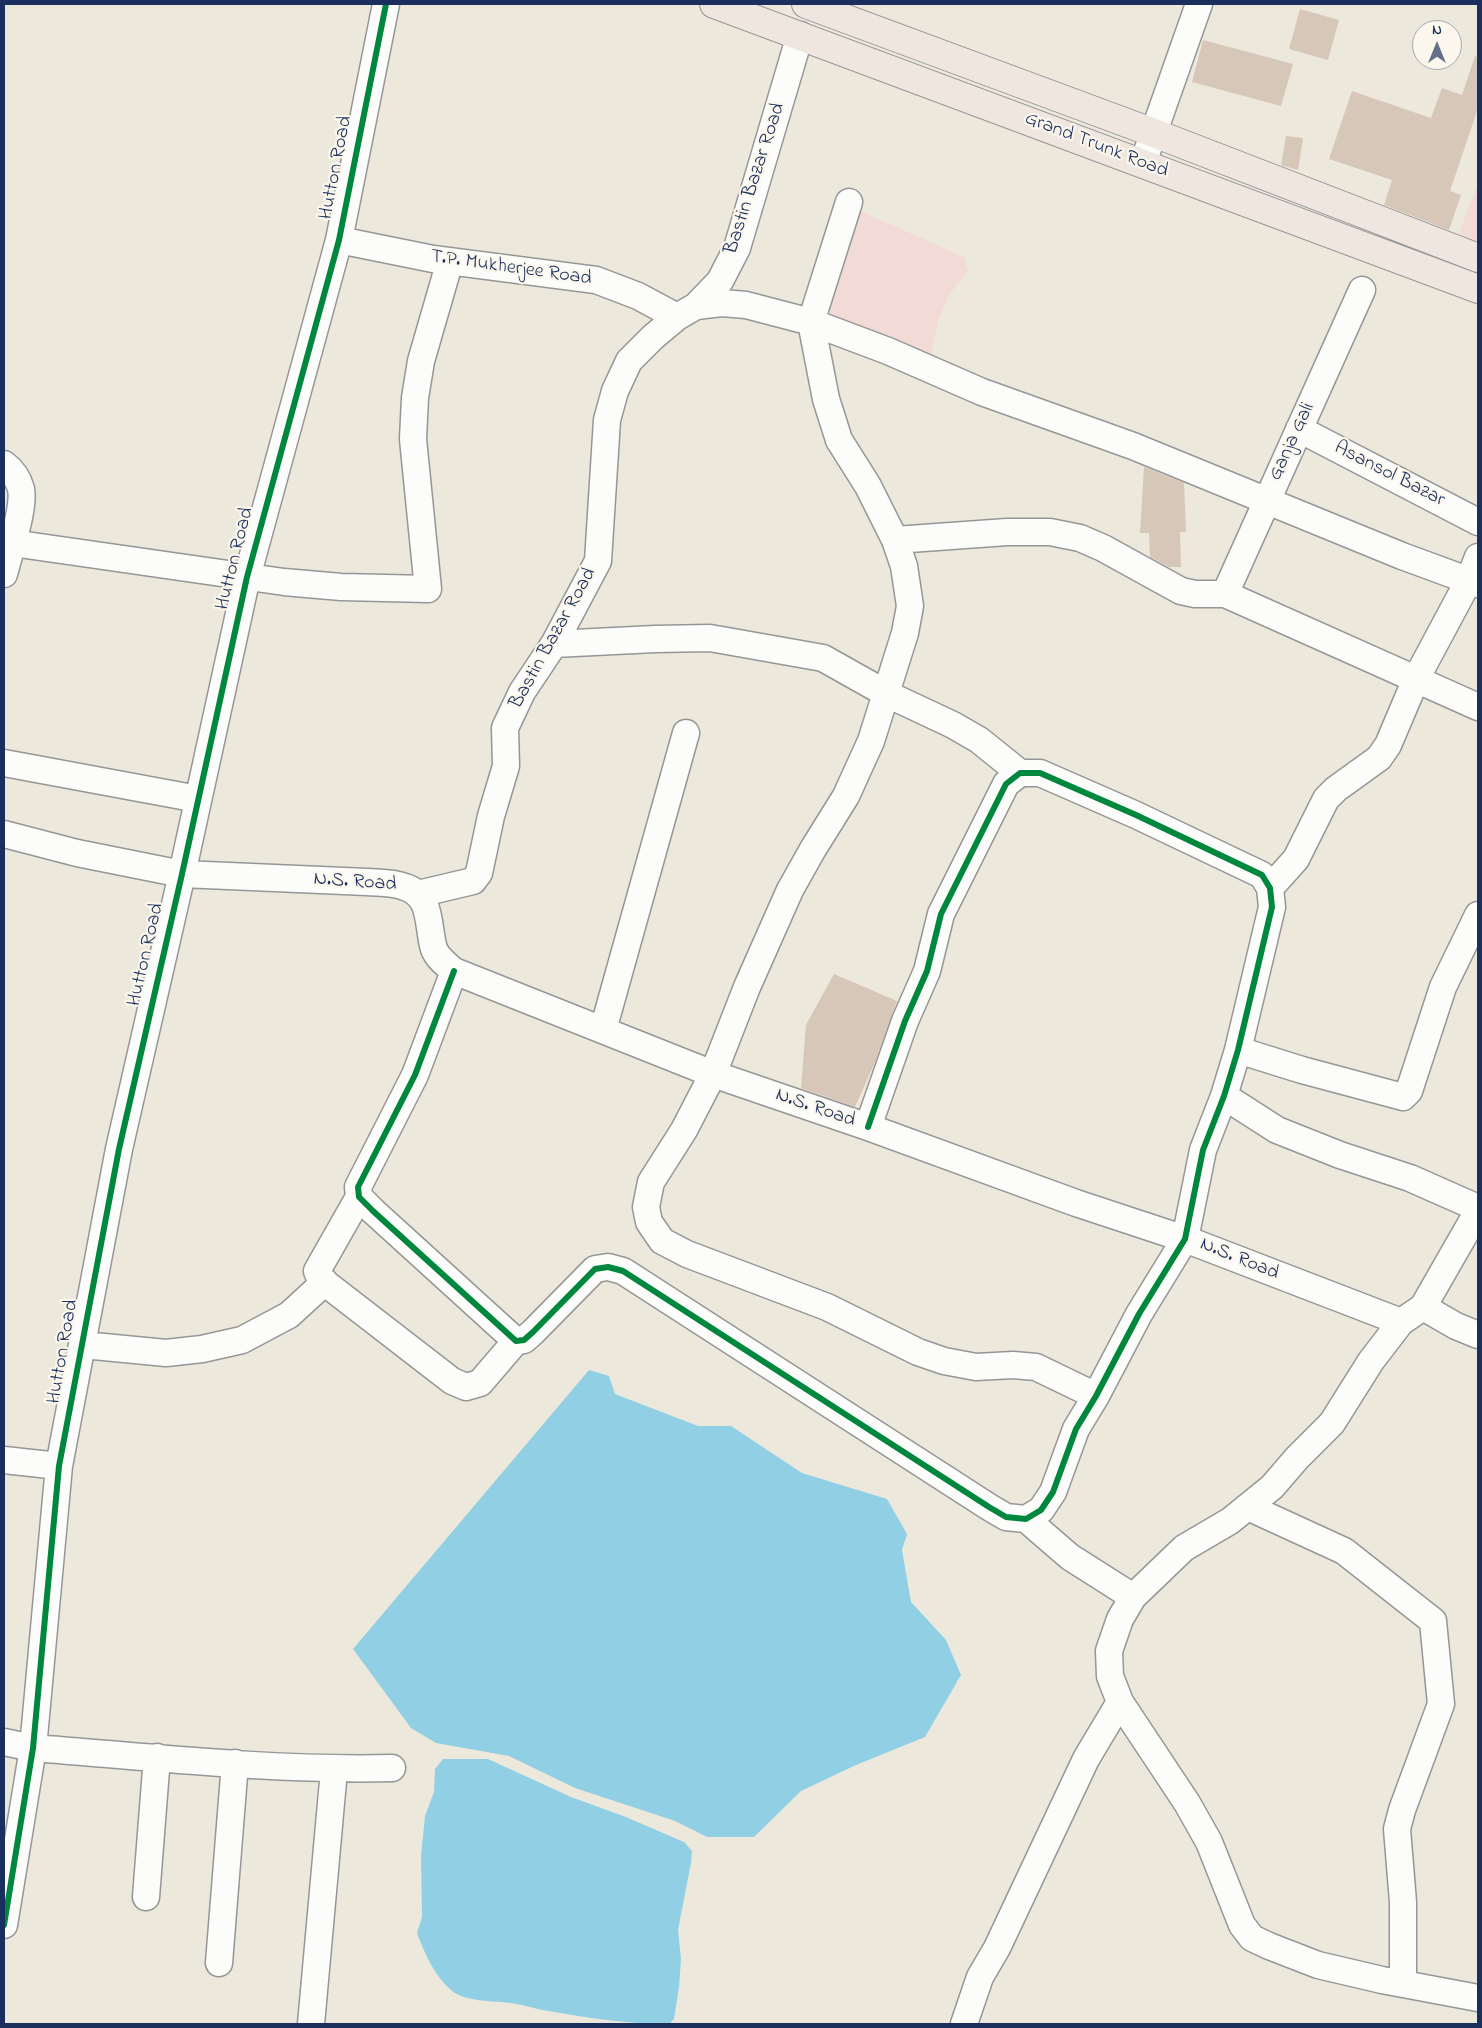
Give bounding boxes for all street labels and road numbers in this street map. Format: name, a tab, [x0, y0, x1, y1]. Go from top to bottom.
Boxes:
street label: Bastin Bazar Road	[720, 100, 792, 258]
street label: Grand Trunk Road	[1021, 108, 1171, 184]
street label: Hutton Road	[315, 114, 359, 222]
street label: T.P. Mukherjee Road	[429, 246, 593, 292]
street label: Ganja Gali	[1265, 399, 1321, 485]
street label: Asansol Bazar	[1330, 437, 1448, 513]
street label: Hutton Road	[212, 505, 260, 613]
street label: Bastin Bazar Road	[505, 564, 603, 714]
street label: N.S. Road	[313, 868, 397, 898]
street label: Hutton Road	[123, 901, 171, 1009]
street label: N.S. Road	[772, 1084, 858, 1134]
street label: N.S. Road	[1196, 1233, 1282, 1287]
street label: Hutton Road	[43, 1298, 85, 1406]

